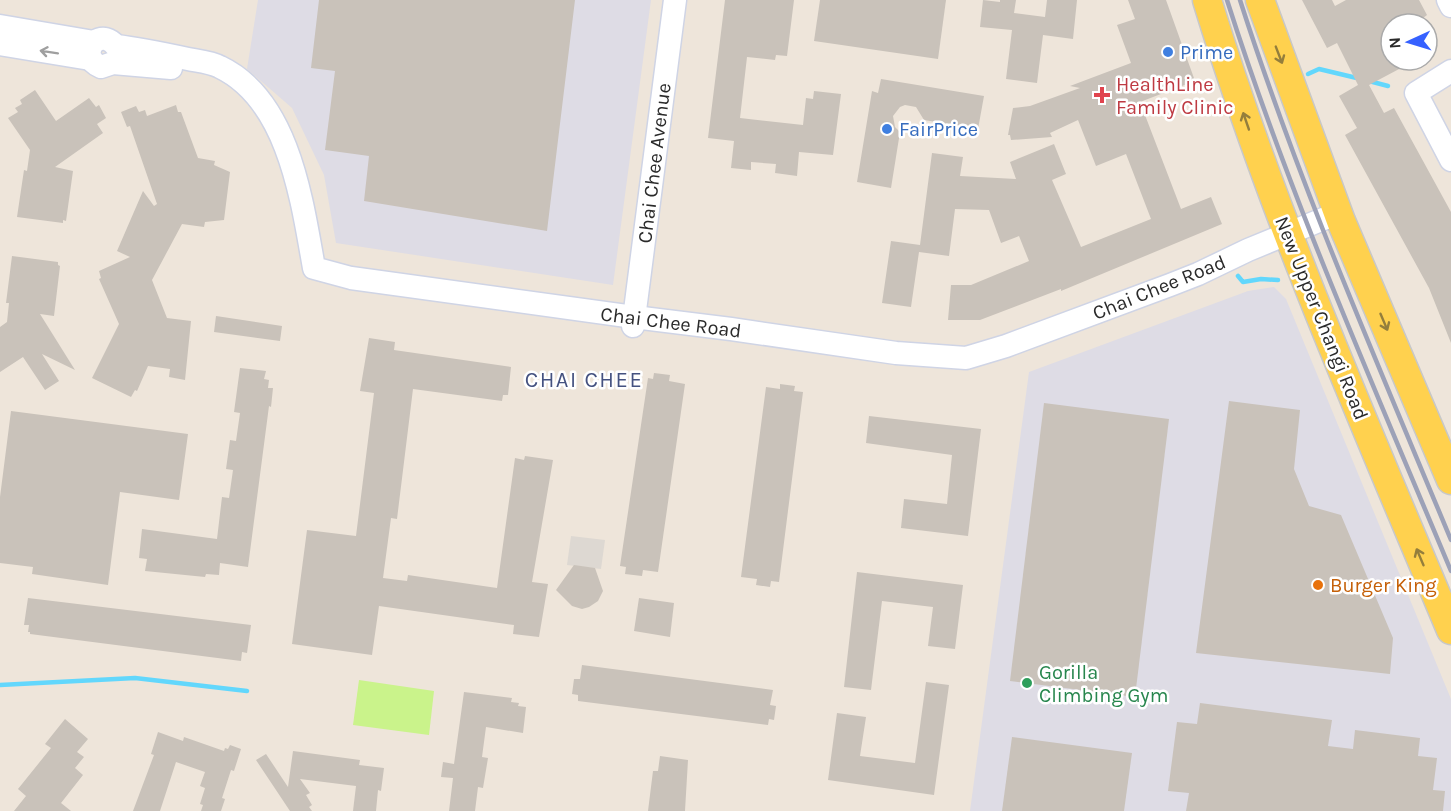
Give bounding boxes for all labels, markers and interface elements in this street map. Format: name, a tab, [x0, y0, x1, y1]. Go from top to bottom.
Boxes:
north arrow	[1379, 12, 1439, 72]
text: N	[1385, 37, 1404, 49]
place label: Prime	[1180, 41, 1233, 64]
marker: Prime	[1161, 45, 1175, 59]
one-way arrow	[1274, 45, 1285, 64]
one-way arrow	[40, 46, 60, 57]
place label: HealthLine Family Clinic	[1116, 73, 1234, 119]
street label: Chai Chee Avenue	[633, 82, 676, 245]
marker: HealthLine Family Clinic	[1093, 86, 1111, 104]
one-way arrow	[1240, 112, 1251, 131]
place label: FairPrice	[899, 118, 978, 141]
marker: FairPrice	[880, 122, 894, 136]
street label: New Upper Changi Road	[1270, 213, 1373, 423]
street label: Chai Chee Road	[1089, 250, 1229, 325]
street label: Chai Chee Road	[599, 302, 743, 343]
one-way arrow	[1379, 312, 1390, 330]
district label: CHAI CHEE	[525, 367, 643, 393]
one-way arrow	[1414, 548, 1425, 566]
place label: Burger King	[1330, 574, 1436, 597]
marker: Burger King	[1311, 578, 1325, 592]
place label: Gorilla Climbing Gym	[1039, 661, 1168, 707]
marker: Gorilla Climbing Gym	[1020, 676, 1034, 690]

